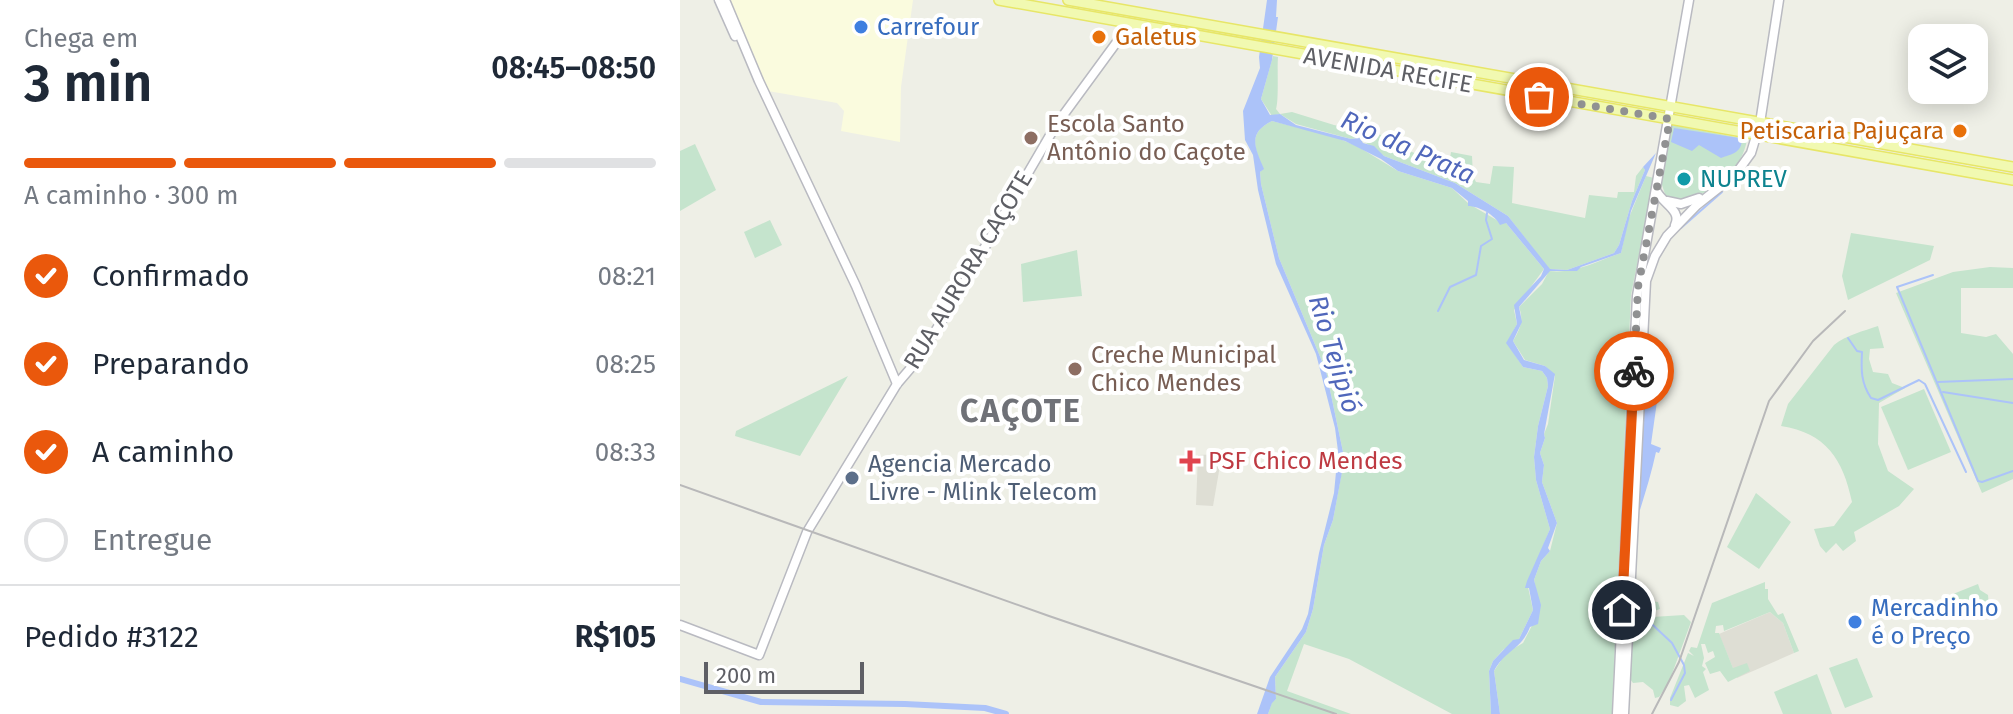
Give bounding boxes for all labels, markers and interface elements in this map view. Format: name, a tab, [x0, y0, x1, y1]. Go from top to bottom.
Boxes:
place label: Carrefour	[877, 13, 980, 41]
marker: Carrefour	[852, 18, 870, 36]
text: Chega em	[24, 23, 138, 54]
place label: Galetus	[1115, 23, 1197, 51]
map controls	[1908, 24, 1988, 104]
button: layers	[1908, 24, 1988, 104]
marker: Galetus	[1090, 28, 1108, 46]
street label: AVENIDA RECIFE	[1302, 41, 1474, 99]
text: 08:45–08:50	[491, 50, 656, 86]
text: 3 min	[24, 52, 152, 115]
pin	[1505, 63, 1573, 131]
icon: bag	[1517, 75, 1561, 119]
water label: Rio da Prata	[1336, 104, 1480, 191]
place label: Escola Santo Antônio do Caçote	[1047, 110, 1246, 166]
place label: Petiscaria Pajuçara	[1739, 117, 1944, 145]
marker: Petiscaria Pajuçara	[1951, 122, 1969, 140]
marker: Escola Santo Antônio do Caçote	[1022, 129, 1040, 147]
place label: NUPREV	[1700, 165, 1788, 193]
street label: RUA AURORA CAÇOTE	[898, 166, 1038, 374]
marker: NUPREV	[1675, 170, 1693, 188]
text: A caminho · 300 m	[24, 180, 239, 211]
icon: check	[24, 254, 68, 298]
text: Confirmado	[92, 258, 250, 294]
text: 08:21	[597, 261, 656, 292]
water label: Rio Tejipió	[1302, 291, 1367, 417]
courier	[1594, 331, 1674, 411]
place label: Creche Municipal Chico Mendes	[1091, 341, 1276, 397]
icon: check	[24, 342, 68, 386]
text: Preparando	[92, 346, 250, 382]
text: 08:25	[595, 349, 656, 380]
icon: bike	[1612, 349, 1656, 393]
marker: Creche Municipal Chico Mendes	[1066, 360, 1084, 378]
district label: CAÇOTE	[960, 392, 1082, 431]
icon: check	[24, 430, 68, 474]
text: A caminho	[92, 434, 234, 470]
text: 08:33	[595, 437, 656, 468]
place label: PSF Chico Mendes	[1208, 447, 1403, 475]
place label: Agencia Mercado Livre - Mlink Telecom	[868, 450, 1097, 506]
marker: PSF Chico Mendes	[1179, 450, 1201, 472]
marker: Agencia Mercado Livre - Mlink Telecom	[843, 469, 861, 487]
text: Entregue	[92, 522, 212, 558]
pin	[1588, 576, 1656, 644]
icon: home	[1600, 588, 1644, 632]
place label: Mercadinho é o Preço	[1871, 594, 1999, 650]
marker: Mercadinho é o Preço	[1846, 613, 1864, 631]
text: Pedido #3122	[24, 619, 199, 655]
text: R$105	[575, 619, 656, 655]
scale bar	[704, 658, 864, 694]
text: 200 m	[716, 662, 776, 689]

